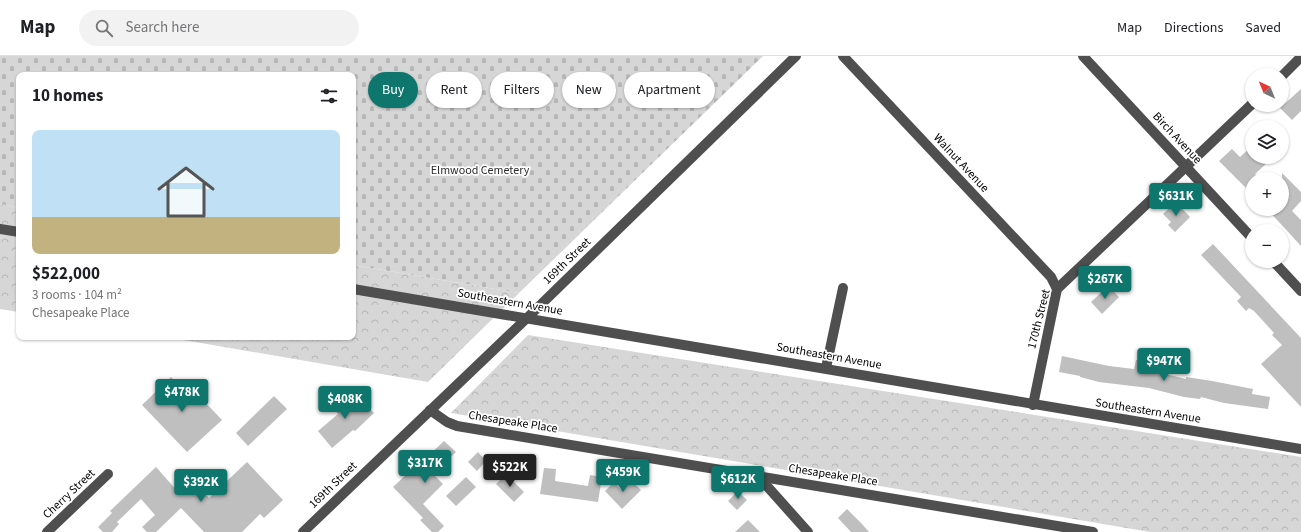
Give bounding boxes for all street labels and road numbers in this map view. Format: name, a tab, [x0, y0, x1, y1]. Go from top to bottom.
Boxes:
street label: Birch Avenue	[1148, 108, 1206, 168]
street label: Walnut Avenue	[929, 130, 993, 196]
street label: 169th Street	[539, 234, 595, 288]
street label: Southeastern Avenue	[456, 284, 564, 320]
street label: 170th Street	[1023, 287, 1055, 351]
street label: Southeastern Avenue	[775, 338, 883, 374]
street label: Southeastern Avenue	[1094, 394, 1202, 428]
street label: Chesapeake Place	[467, 407, 559, 437]
street label: 169th Street	[305, 458, 361, 512]
street label: Chesapeake Place	[787, 460, 879, 490]
street label: Cherry Street	[39, 465, 99, 523]

